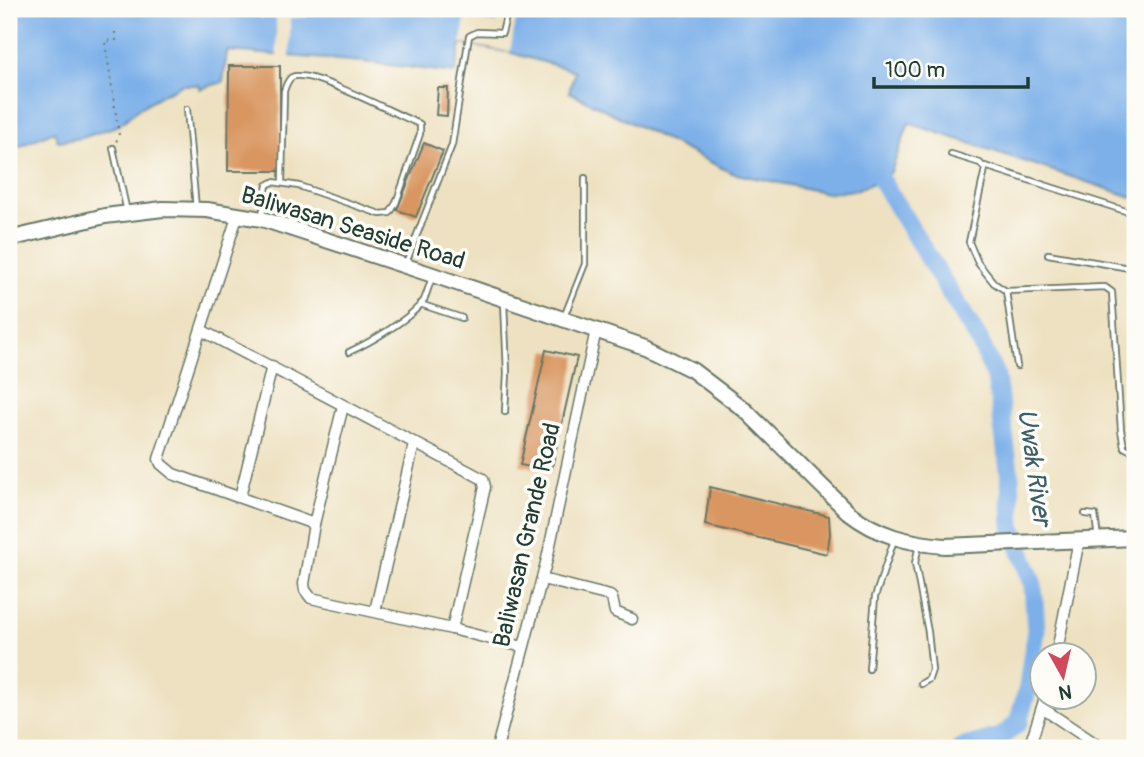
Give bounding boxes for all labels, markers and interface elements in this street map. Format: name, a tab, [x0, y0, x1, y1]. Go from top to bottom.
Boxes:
scale bar	[874, 46, 1028, 90]
text: 100 m	[885, 57, 945, 84]
street label: Baliwasan Seaside Road	[237, 180, 469, 276]
water label: Uwak River	[1010, 407, 1059, 531]
street label: Baliwasan Grande Road	[487, 420, 567, 650]
north arrow	[1028, 642, 1098, 712]
text: N	[1057, 679, 1073, 705]

